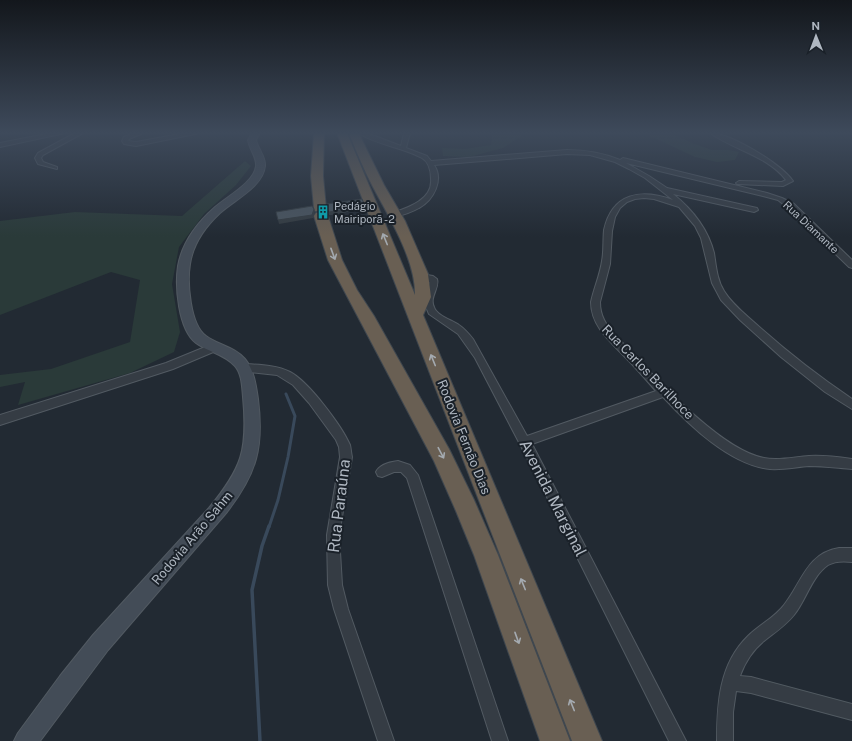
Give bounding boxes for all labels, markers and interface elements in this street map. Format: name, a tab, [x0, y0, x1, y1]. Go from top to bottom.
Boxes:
north arrow	[796, 16, 836, 56]
text: N	[811, 20, 820, 32]
street label: Rua Diamante	[781, 198, 841, 256]
place label: Pedágio Mairiporã -2	[334, 200, 395, 225]
building icon: Pedágio Mairiporã -2	[315, 204, 331, 220]
one-way arrow	[380, 234, 388, 246]
one-way arrow	[329, 247, 337, 259]
street label: Rua Carlos Barilhoce	[599, 322, 697, 422]
one-way arrow	[428, 355, 436, 367]
street label: Rodovia Fernão Dias	[434, 378, 494, 496]
street label: Avenida Marginal	[515, 436, 591, 560]
one-way arrow	[437, 447, 445, 459]
street label: Rua Paraúna	[324, 458, 354, 554]
street label: Rodovia Arão Sahm	[149, 488, 235, 588]
one-way arrow	[519, 579, 527, 591]
one-way arrow	[514, 631, 521, 644]
one-way arrow	[568, 699, 576, 711]

